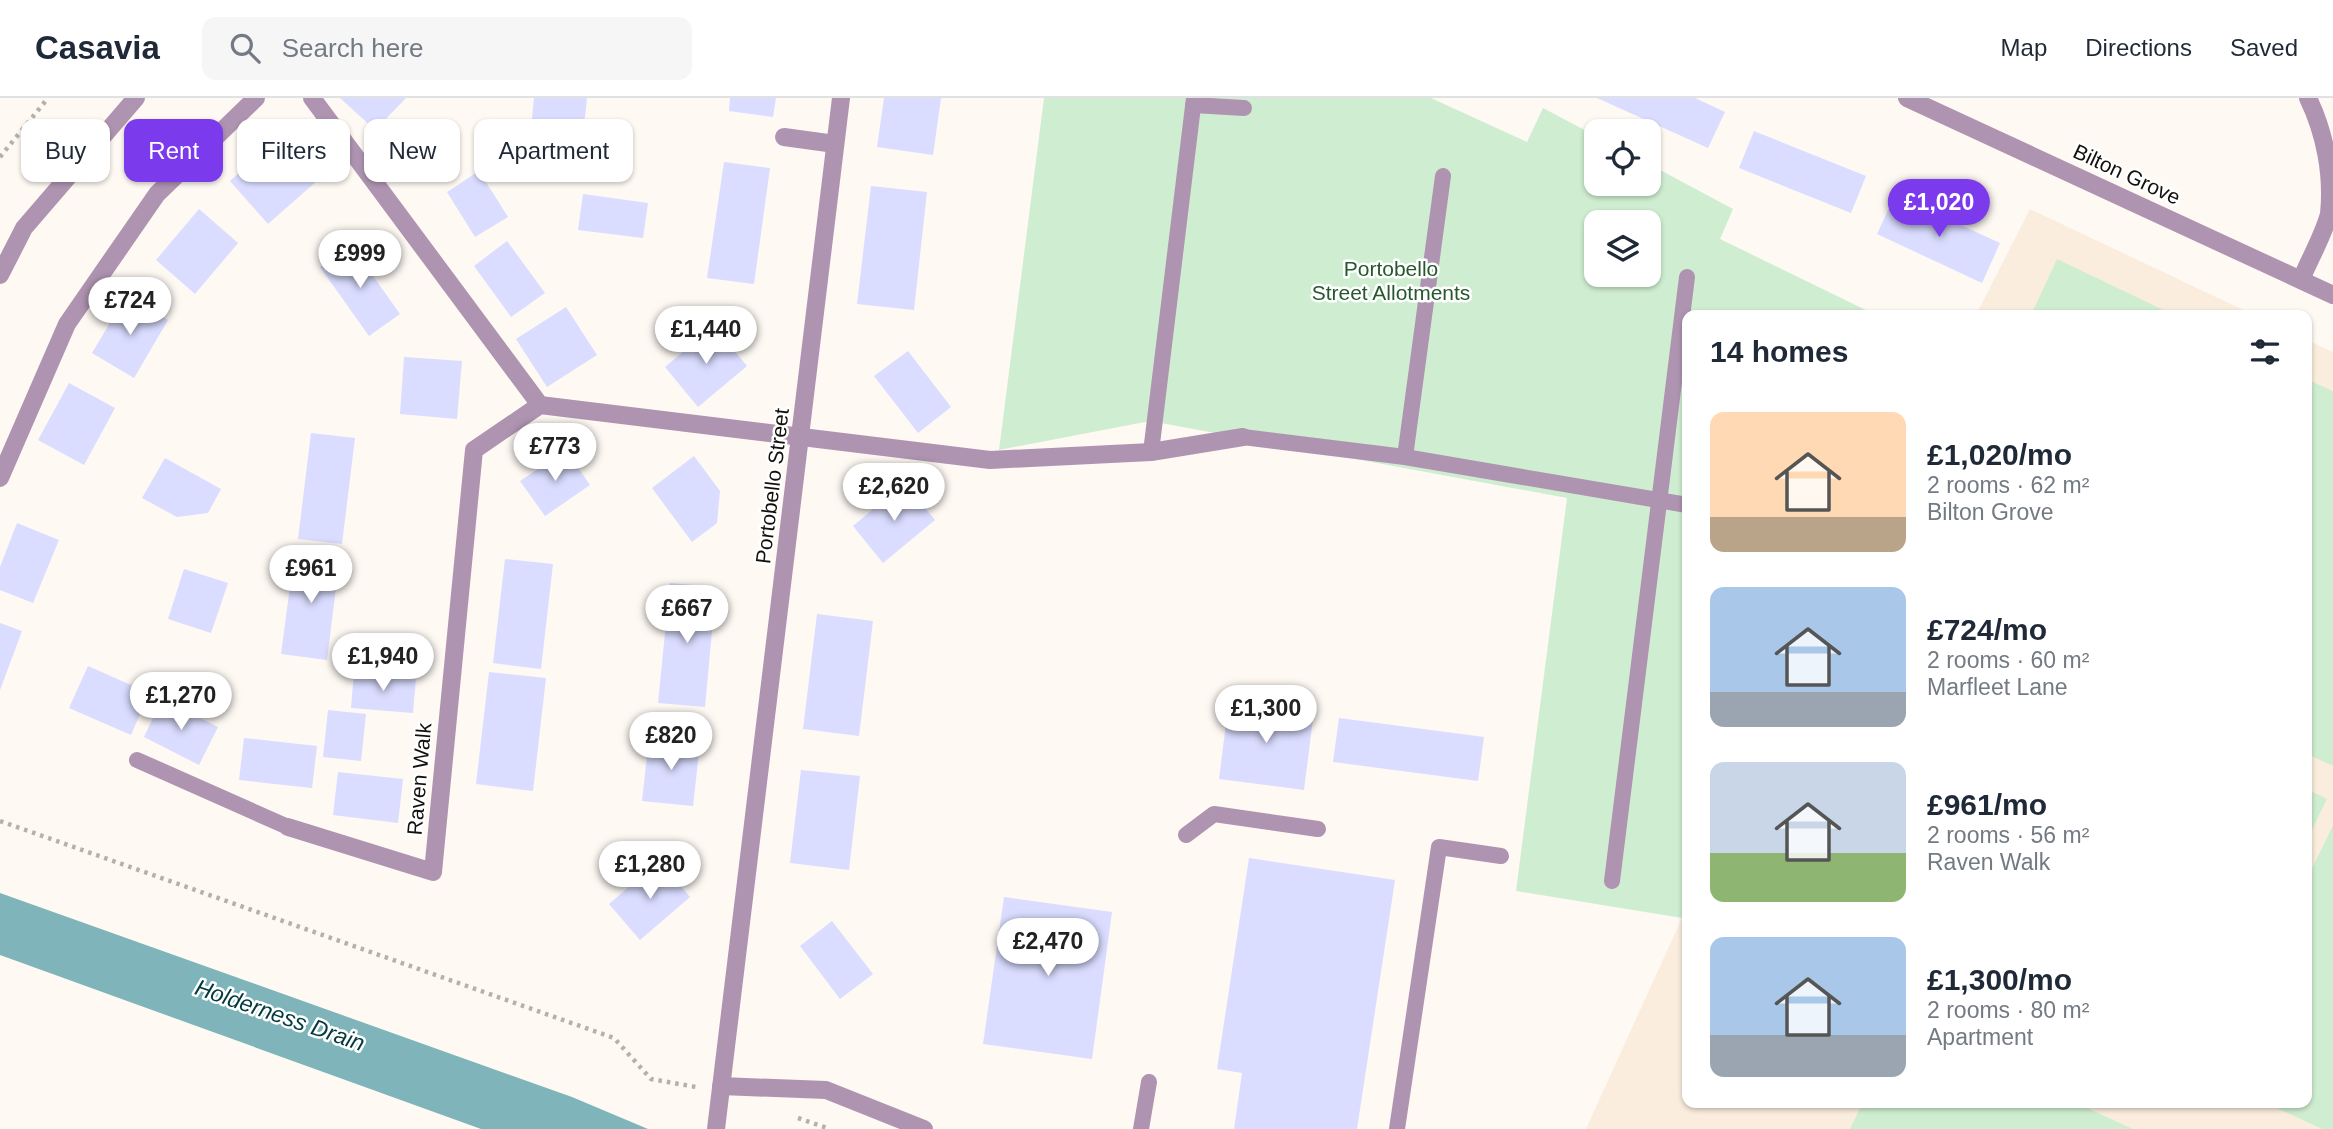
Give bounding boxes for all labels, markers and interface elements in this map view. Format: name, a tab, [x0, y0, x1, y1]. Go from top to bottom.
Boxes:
search box	[202, 17, 692, 80]
text: Casavia	[35, 29, 160, 66]
icon: search	[226, 29, 264, 67]
text: Search here	[282, 33, 423, 63]
text: Map	[2001, 34, 2047, 61]
text: Directions	[2085, 34, 2192, 61]
text: Saved	[2230, 34, 2298, 61]
chip: Buy	[21, 119, 110, 182]
chip: Rent	[124, 119, 223, 182]
chip: Filters	[237, 119, 350, 182]
chip: New	[364, 119, 460, 182]
chip: Apartment	[474, 119, 633, 182]
map controls	[1584, 119, 1661, 287]
button: locate	[1584, 119, 1661, 196]
street label: Bilton Grove	[2070, 139, 2184, 209]
pin: £1,020	[1882, 180, 1996, 239]
text: £1,020	[1904, 189, 1974, 215]
button: layers	[1584, 210, 1661, 287]
pin: £999	[319, 230, 401, 290]
text: £999	[334, 240, 386, 266]
park label: Portobello Street Allotments	[1312, 257, 1470, 304]
pin: £724	[89, 278, 171, 337]
text: £724	[104, 287, 156, 313]
pin: £1,440	[649, 306, 763, 366]
text: £1,440	[671, 316, 741, 342]
icon: filters	[2246, 333, 2284, 371]
text: 14 homes	[1710, 335, 1848, 368]
street label: Portobello Street	[751, 407, 793, 565]
pin: £773	[514, 424, 596, 483]
text: £773	[529, 433, 581, 459]
text: £1,020/mo	[1927, 438, 2072, 471]
icon: home	[1766, 440, 1850, 524]
pin: £2,620	[837, 464, 951, 523]
text: 2 rooms · 62 m²	[1927, 472, 2089, 498]
text: £2,620	[859, 473, 929, 499]
text: Bilton Grove	[1927, 499, 2054, 525]
pin: £961	[270, 546, 352, 605]
text: £961	[285, 555, 337, 581]
pin: £667	[646, 586, 728, 645]
text: £667	[661, 595, 713, 621]
text: £724/mo	[1927, 613, 2047, 646]
icon: home	[1766, 615, 1850, 699]
pin: £1,940	[326, 634, 440, 693]
text: £1,940	[348, 643, 418, 669]
text: 2 rooms · 60 m²	[1927, 647, 2089, 673]
pin: £1,270	[124, 672, 238, 732]
text: Marfleet Lane	[1927, 674, 2068, 700]
text: £1,270	[146, 682, 216, 708]
pin: £1,300	[1209, 686, 1323, 745]
text: £1,300	[1231, 695, 1301, 721]
pin: £820	[630, 712, 712, 772]
street label: Raven Walk	[403, 722, 435, 836]
text: £820	[645, 722, 697, 748]
text: £961/mo	[1927, 788, 2047, 821]
icon: home	[1766, 790, 1850, 874]
text: 2 rooms · 56 m²	[1927, 822, 2089, 848]
pin: £1,280	[593, 842, 707, 901]
text: Raven Walk	[1927, 849, 2050, 875]
text: £1,280	[615, 851, 685, 877]
pin: £2,470	[991, 918, 1105, 978]
text: £2,470	[1013, 928, 1083, 954]
text: £1,300/mo	[1927, 963, 2072, 996]
icon: home	[1766, 965, 1850, 1049]
water label: Holderness Drain	[192, 974, 368, 1056]
text: 2 rooms · 80 m²	[1927, 997, 2089, 1023]
text: Apartment	[1927, 1024, 2033, 1050]

